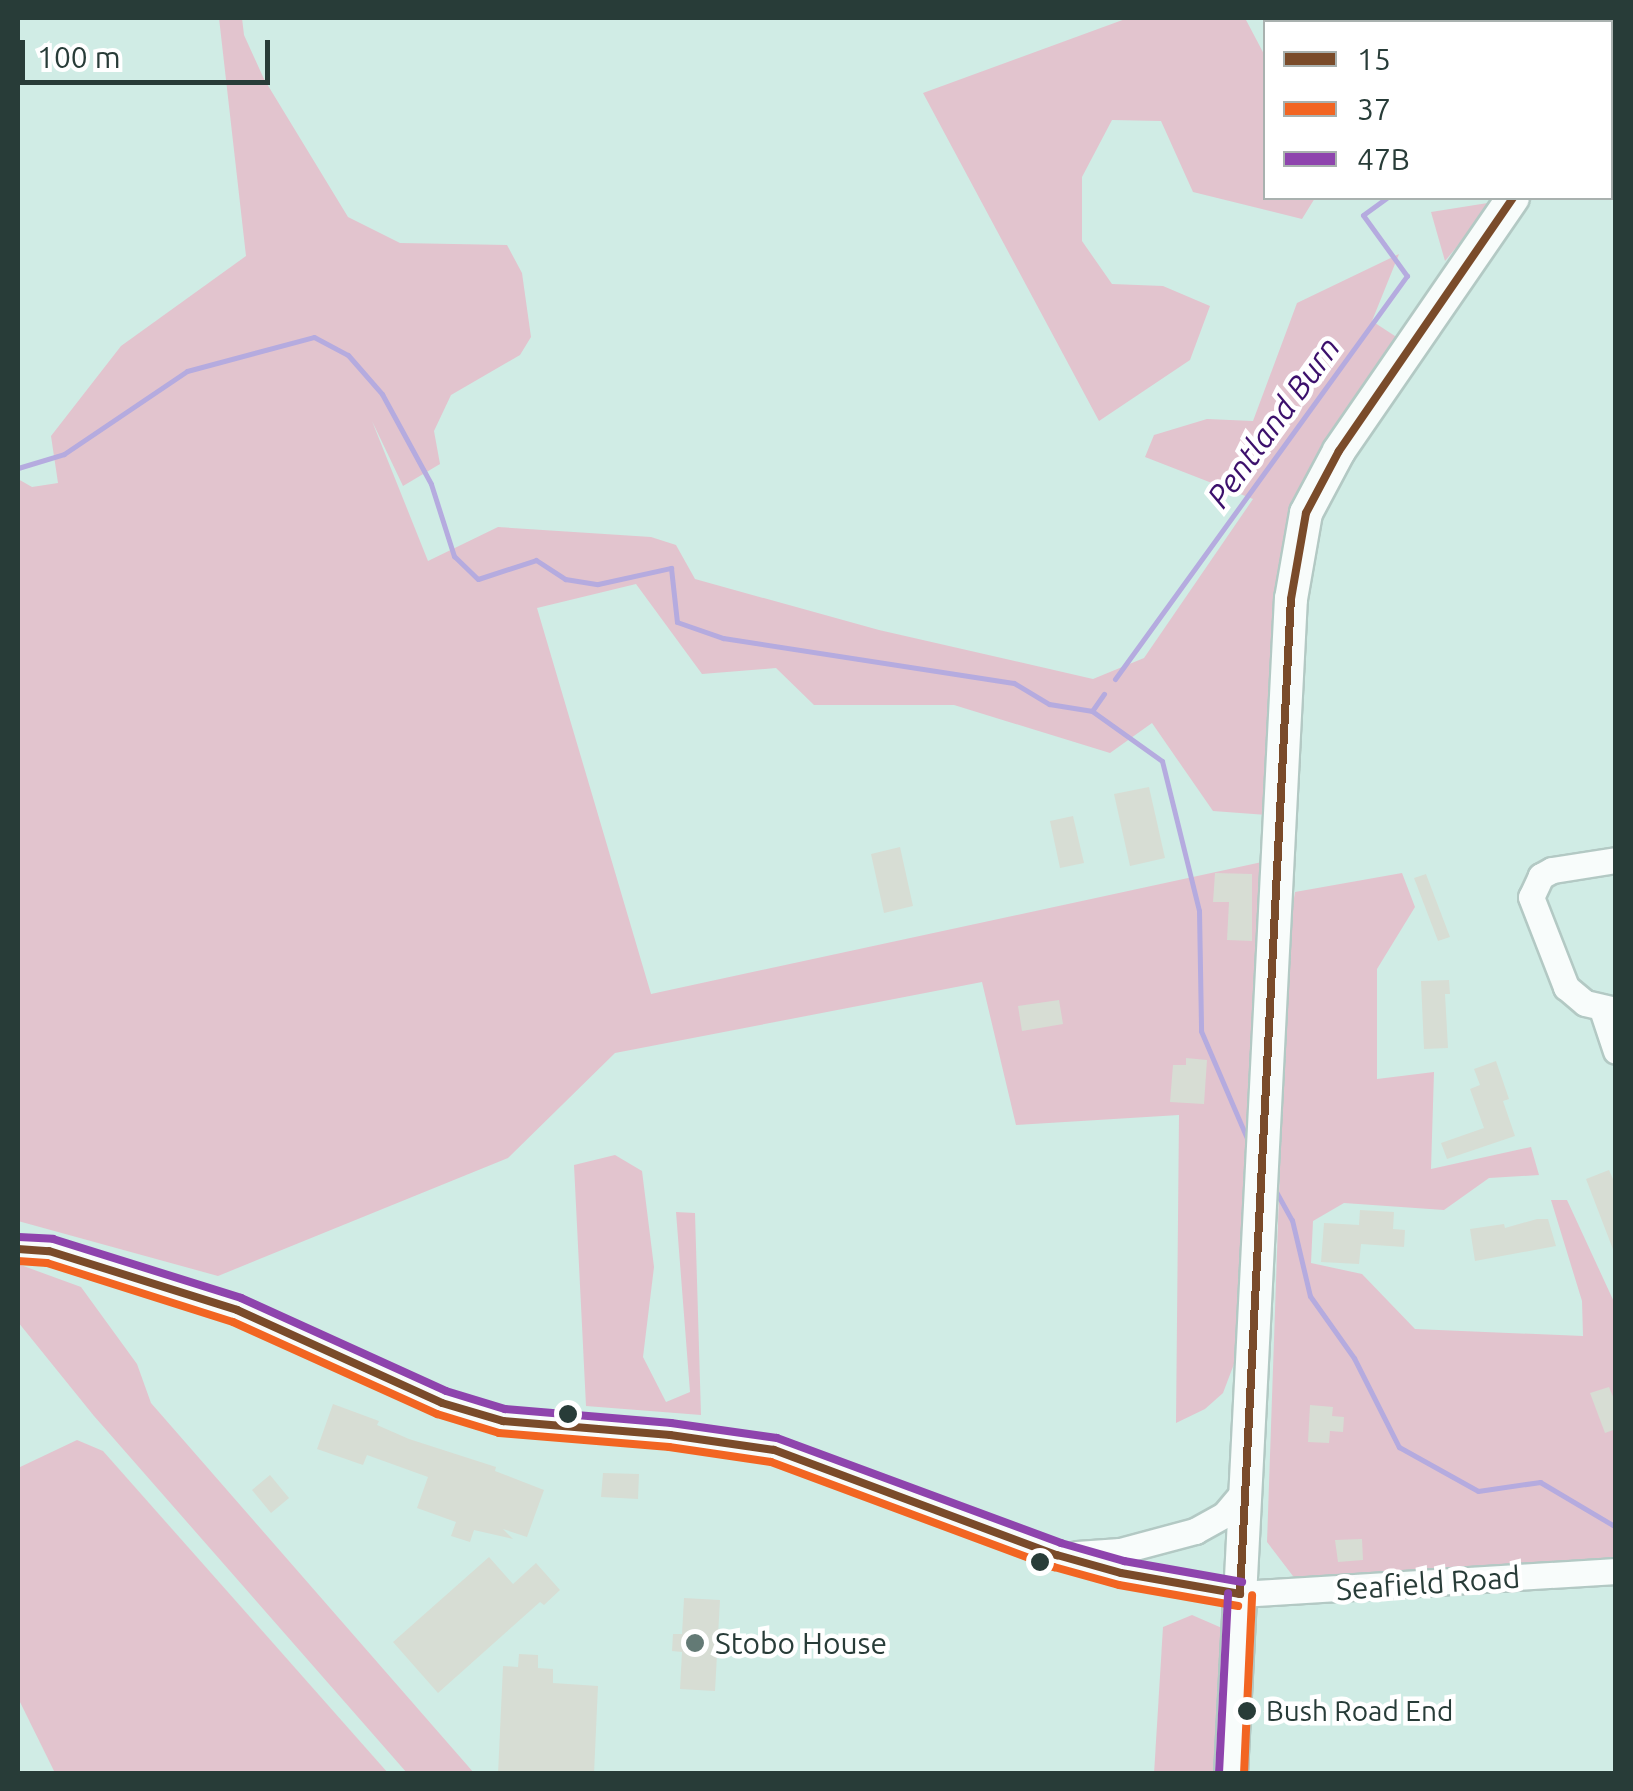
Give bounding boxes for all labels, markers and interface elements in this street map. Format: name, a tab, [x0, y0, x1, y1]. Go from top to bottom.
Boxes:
scale bar	[25, 20, 275, 82]
legend	[1263, 20, 1613, 200]
text: 100 m	[37, 40, 121, 74]
text: 15	[1357, 42, 1391, 76]
text: 37	[1357, 92, 1391, 126]
text: 47B	[1357, 142, 1410, 176]
water label: Pentland Burn	[1198, 329, 1348, 515]
unlabelled marker	[558, 1404, 578, 1424]
unlabelled marker	[1030, 1552, 1050, 1572]
street label: Seafield Road	[1335, 1559, 1521, 1607]
place label: Stobo House	[715, 1625, 887, 1661]
marker: Stobo House	[684, 1632, 706, 1654]
place label: Bush Road End	[1266, 1694, 1453, 1728]
marker: Bush Road End	[1237, 1701, 1257, 1721]

